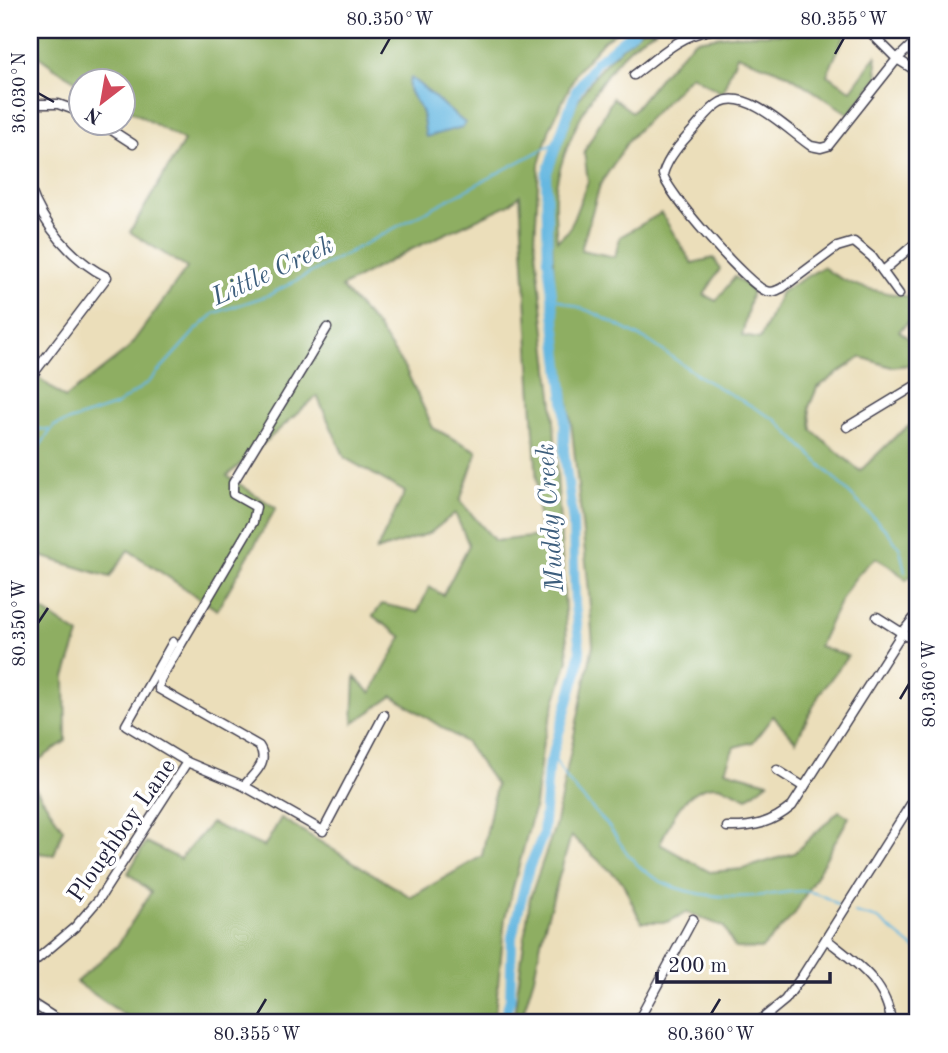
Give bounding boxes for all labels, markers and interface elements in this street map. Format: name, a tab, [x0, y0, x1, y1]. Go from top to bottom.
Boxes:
text: 80.350°W	[347, 11, 433, 29]
text: 80.355°W	[801, 11, 887, 29]
text: 36.030°N	[11, 52, 29, 134]
north arrow	[66, 66, 136, 136]
text: N	[83, 102, 106, 126]
water label: Little Creek	[207, 232, 338, 312]
water label: Muddy Creek	[533, 443, 569, 594]
text: 80.350°W	[11, 580, 29, 666]
text: 80.360°W	[921, 641, 939, 727]
street label: Ploughboy Lane	[64, 755, 181, 907]
scale bar	[657, 941, 831, 985]
text: 200 m	[668, 956, 727, 977]
text: 80.355°W	[214, 1026, 300, 1044]
text: 80.360°W	[668, 1026, 754, 1044]

